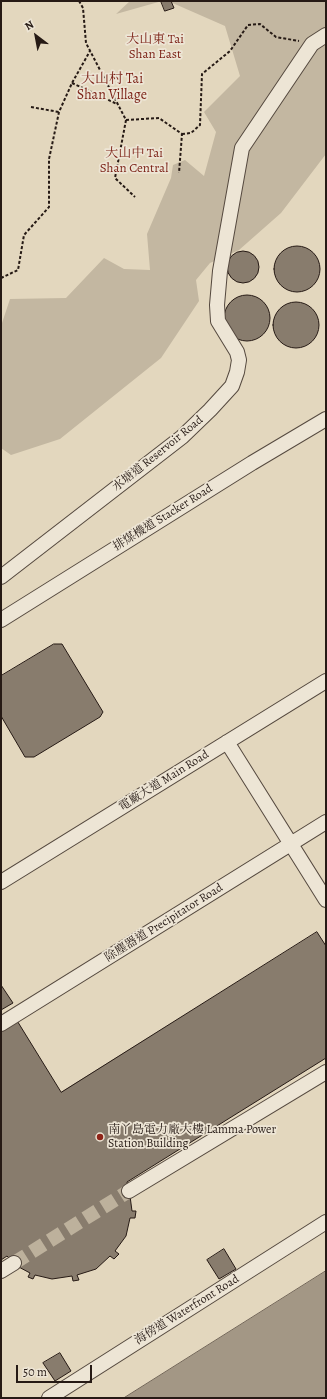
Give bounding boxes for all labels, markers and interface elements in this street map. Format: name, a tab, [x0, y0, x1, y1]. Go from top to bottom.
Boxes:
north arrow	[16, 16, 56, 56]
text: N	[22, 17, 37, 34]
district label: 大山東 Tai Shan East	[124, 32, 186, 63]
district label: 大山村 Tai Shan Village	[71, 72, 153, 104]
district label: 大山中 Tai Shan Central	[94, 146, 174, 177]
street label: 水塘道 Reservoir Road	[110, 413, 206, 495]
street label: 排煤機道 Stacker Road	[111, 482, 215, 554]
street label: 電廠大道 Main Road	[116, 748, 212, 814]
street label: 除塵器道 Precipitator Road	[102, 881, 226, 965]
place label: 南丫島電力廠大樓 Lamma Power Station Building	[108, 1123, 276, 1151]
marker: 南丫島電力廠大樓 Lamma Power Station Building	[95, 1132, 105, 1142]
street label: 海傍道 Waterfront Road	[132, 1272, 242, 1348]
scale bar	[18, 1357, 94, 1383]
text: 50 m	[23, 1364, 47, 1380]

